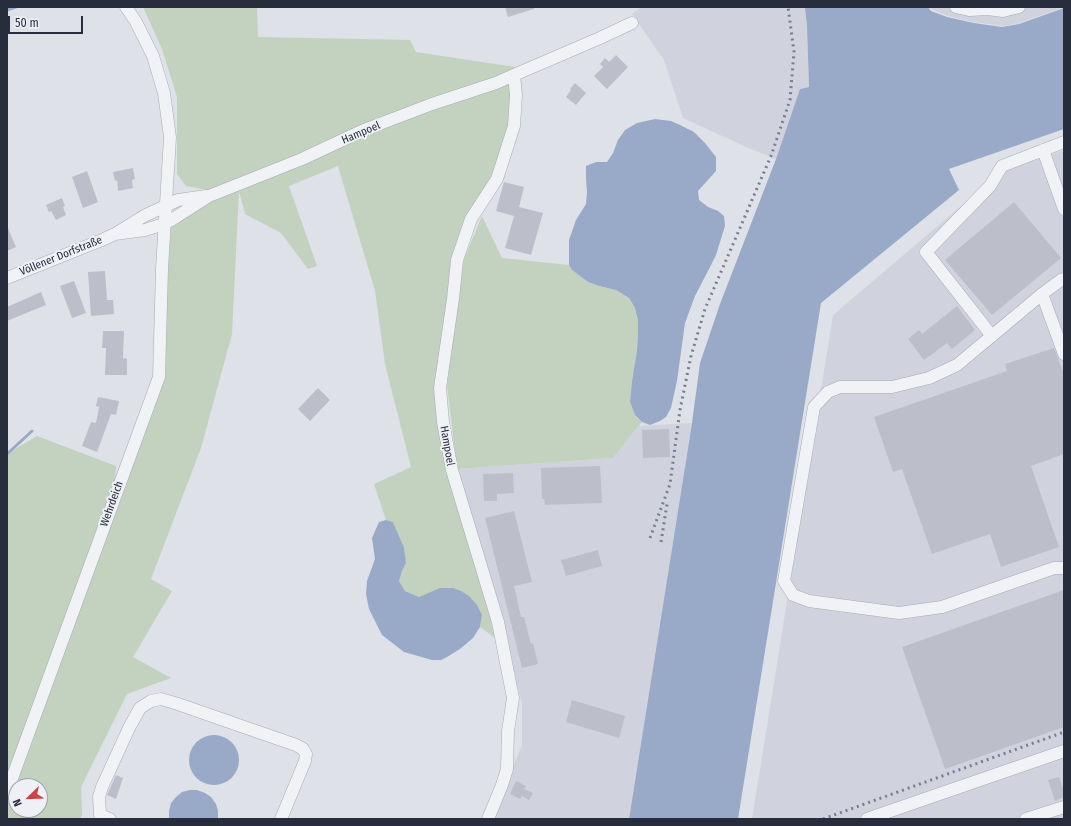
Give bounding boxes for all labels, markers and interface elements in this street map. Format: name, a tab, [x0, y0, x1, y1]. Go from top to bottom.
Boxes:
scale bar	[10, 8, 85, 34]
text: 50 m	[15, 16, 39, 30]
street label: Hampoel	[340, 119, 382, 147]
street label: Völlener Dorfstraße	[18, 233, 104, 279]
street label: Hampoel	[437, 425, 457, 467]
street label: Wehrdeich	[98, 479, 126, 529]
north arrow	[8, 778, 48, 818]
text: N	[10, 797, 25, 808]

